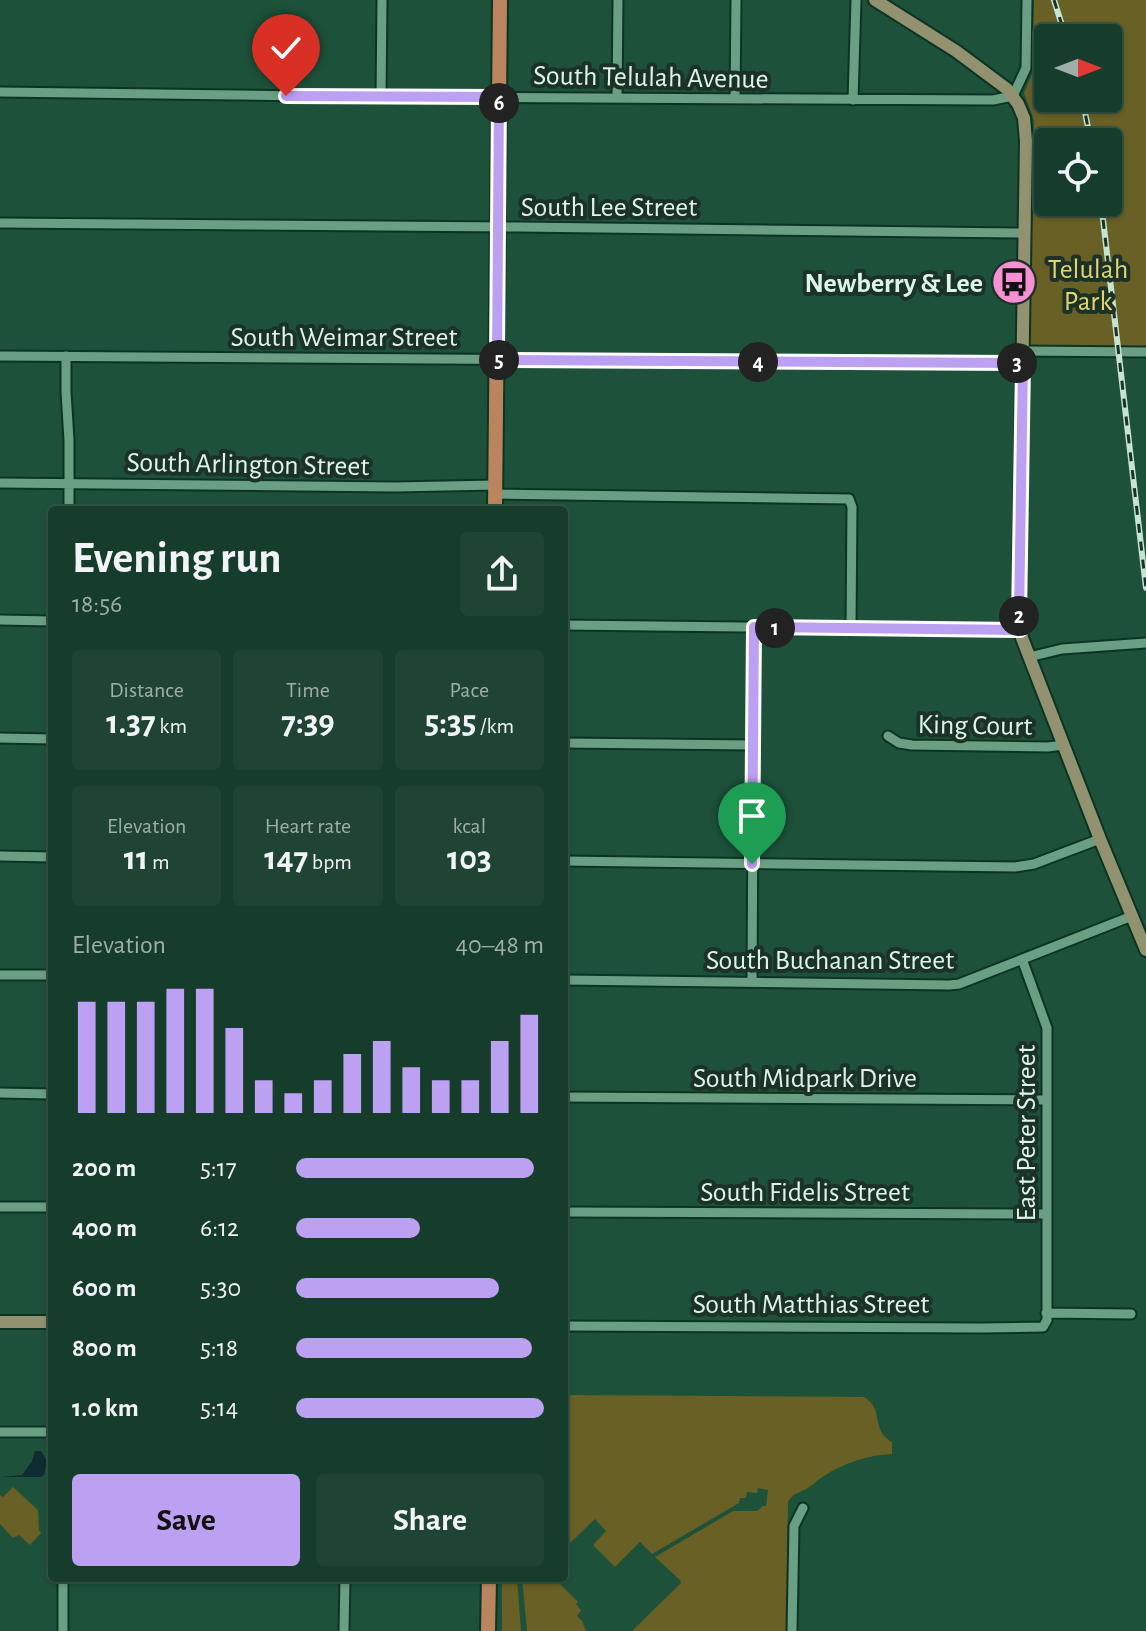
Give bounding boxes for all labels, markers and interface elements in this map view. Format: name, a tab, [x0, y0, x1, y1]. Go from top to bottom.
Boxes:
pin	[252, 14.0, 320, 96]
north arrow	[1034, 24, 1122, 112]
map controls	[1034, 24, 1122, 216]
icon: check	[264, 26, 308, 70]
street label: South Telulah Avenue	[533, 62, 769, 94]
pin: 6	[479, 83, 519, 123]
text: 6	[494, 92, 504, 114]
button: locate	[1034, 128, 1122, 216]
street label: South Lee Street	[521, 194, 697, 222]
park label: Telulah Park	[1048, 256, 1128, 316]
bus stop icon: Newberry & Lee	[990, 258, 1038, 306]
place label: Newberry & Lee	[805, 270, 983, 298]
street label: South Weimar Street	[231, 324, 458, 352]
pin: 5	[479, 340, 519, 380]
pin: 4	[738, 342, 778, 382]
pin: 3	[997, 343, 1037, 383]
text: 5	[494, 349, 504, 371]
text: 4	[752, 351, 764, 373]
text: 3	[1012, 352, 1022, 374]
street label: South Arlington Street	[126, 449, 370, 481]
button: share	[460, 532, 544, 616]
text: Evening run	[72, 537, 281, 581]
text: 18:56	[72, 591, 122, 617]
pin: 2	[999, 596, 1039, 636]
text: 2	[1014, 605, 1024, 627]
pin: 1	[755, 608, 795, 648]
text: 1	[771, 617, 779, 639]
text: Distance	[109, 679, 184, 701]
text: Time	[286, 679, 330, 701]
text: Pace	[450, 679, 489, 701]
text: 1.37	[106, 706, 156, 740]
text: 7:39	[281, 706, 335, 740]
text: 5:35	[425, 706, 476, 740]
street label: King Court	[917, 711, 1033, 741]
text: km	[156, 715, 187, 737]
text: /km	[476, 715, 514, 737]
pin	[718, 782, 786, 864]
icon: arrive	[730, 794, 774, 838]
text: Elevation	[107, 815, 186, 837]
text: Heart rate	[265, 815, 351, 837]
text: kcal	[453, 815, 486, 837]
text: 11	[124, 842, 148, 876]
text: 147	[264, 842, 308, 876]
text: 103	[447, 842, 492, 876]
text: m	[148, 851, 170, 873]
text: bpm	[308, 851, 352, 873]
text: Elevation	[72, 932, 166, 958]
text: 40–48 m	[455, 932, 544, 958]
street label: South Buchanan Street	[706, 947, 954, 975]
street label: East Peter Street	[1013, 1044, 1041, 1222]
street label: South Midpark Drive	[693, 1065, 917, 1093]
text: 200 m	[72, 1155, 136, 1181]
text: 5:17	[200, 1155, 237, 1181]
street label: South Fidelis Street	[700, 1179, 910, 1207]
text: 400 m	[72, 1215, 137, 1241]
text: 6:12	[200, 1215, 239, 1241]
text: 600 m	[72, 1275, 137, 1301]
text: 5:30	[200, 1275, 241, 1301]
street label: South Matthias Street	[693, 1291, 929, 1319]
text: 800 m	[72, 1335, 137, 1361]
text: 5:18	[200, 1335, 238, 1361]
text: 1.0 km	[72, 1395, 139, 1421]
text: 5:14	[200, 1395, 238, 1421]
button: Save	[72, 1474, 300, 1566]
button: Share	[316, 1474, 544, 1566]

